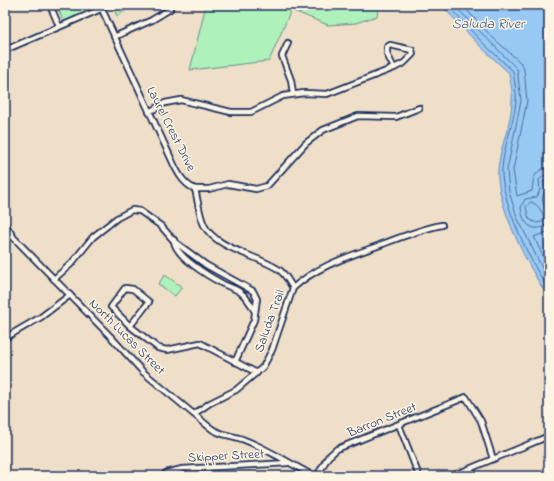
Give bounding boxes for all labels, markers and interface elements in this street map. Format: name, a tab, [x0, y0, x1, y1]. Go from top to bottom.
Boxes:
water label: Saluda River	[452, 14, 526, 35]
street label: Laurel Crest Drive	[141, 83, 201, 175]
street label: Saluda Trail	[250, 287, 290, 355]
street label: North Lucas Street	[85, 295, 170, 380]
street label: Barron Street	[344, 397, 420, 443]
street label: Skipper Street	[187, 444, 265, 467]

